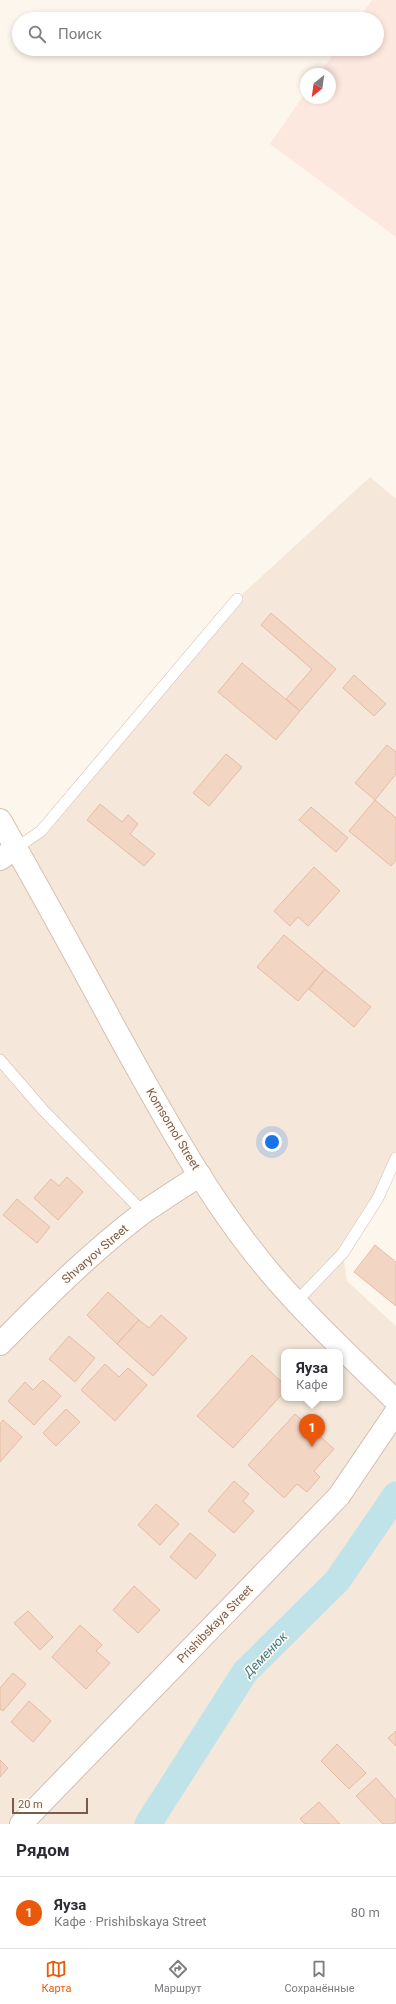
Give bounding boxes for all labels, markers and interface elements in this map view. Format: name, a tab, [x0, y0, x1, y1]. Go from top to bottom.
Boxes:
search box	[12, 12, 384, 56]
icon: search	[26, 23, 48, 45]
text: Поиск	[58, 25, 102, 43]
north arrow	[300, 68, 336, 104]
street label: Komsomol Street	[143, 1086, 203, 1172]
your location	[262, 1132, 282, 1152]
street label: Shvaryov Street	[59, 1221, 131, 1286]
popup	[281, 1349, 343, 1401]
text: Яуза	[296, 1359, 328, 1377]
text: Кафе	[296, 1377, 328, 1392]
pin: 1	[299, 1414, 325, 1447]
street label: Prishibskaya Street	[174, 1582, 256, 1666]
water label: Деменюк	[240, 1628, 291, 1681]
scale bar	[12, 1796, 88, 1815]
text: 20 m	[18, 1798, 43, 1811]
text: Рядом	[16, 1840, 70, 1860]
text: Яуза	[54, 1896, 86, 1914]
text: 1	[25, 1905, 33, 1920]
text: 80 m	[351, 1905, 380, 1920]
text: Кафе · Prishibskaya Street	[54, 1914, 207, 1929]
tab: Карта	[41, 1958, 71, 1995]
tab: Маршрут	[154, 1958, 202, 1995]
tab: Сохранённые	[284, 1958, 355, 1995]

